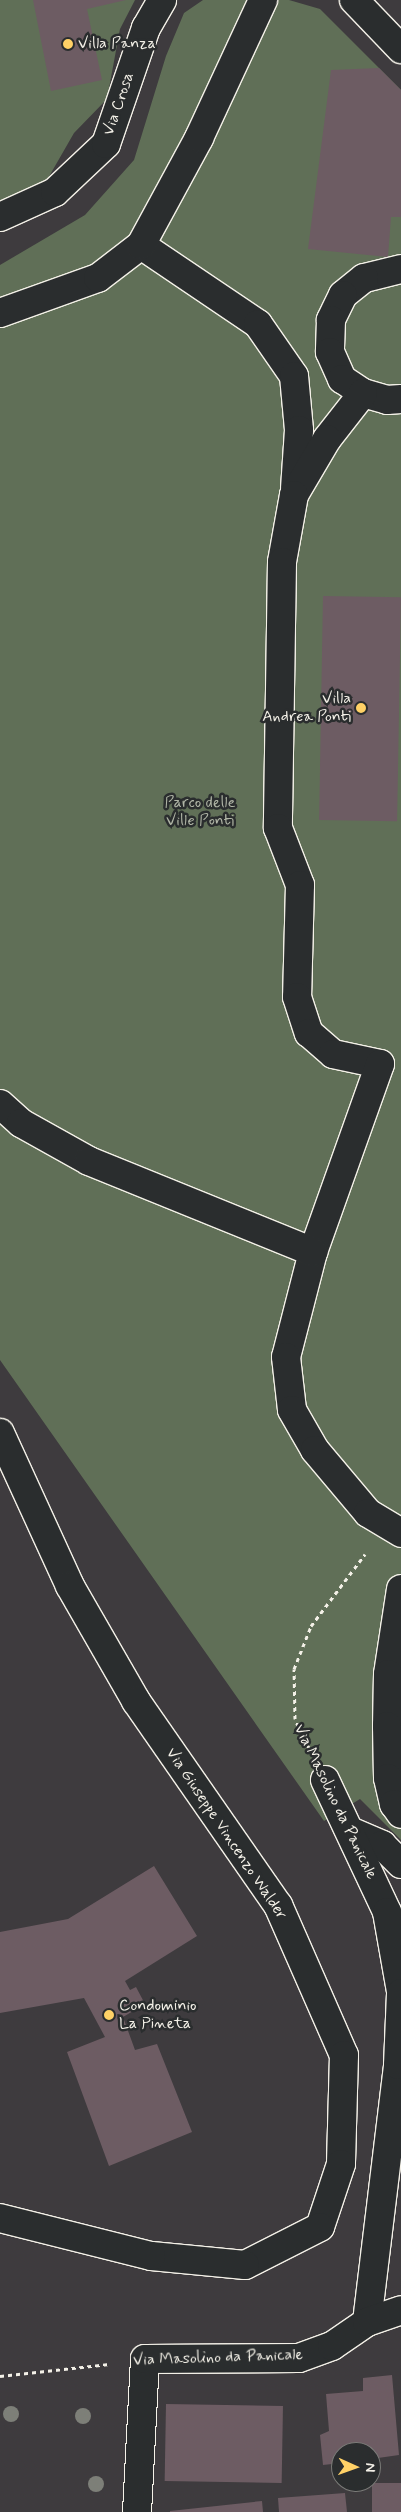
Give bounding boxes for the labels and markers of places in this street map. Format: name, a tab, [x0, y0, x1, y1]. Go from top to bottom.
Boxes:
place label: Villa Panza	[78, 34, 153, 54]
marker: Villa Panza	[62, 38, 74, 50]
place label: Villa Andrea Ponti	[262, 689, 351, 727]
marker: Villa Andrea Ponti	[355, 702, 367, 714]
place label: Condominio La Pineta	[119, 1996, 197, 2034]
marker: Condominio La Pineta	[103, 2009, 115, 2021]

